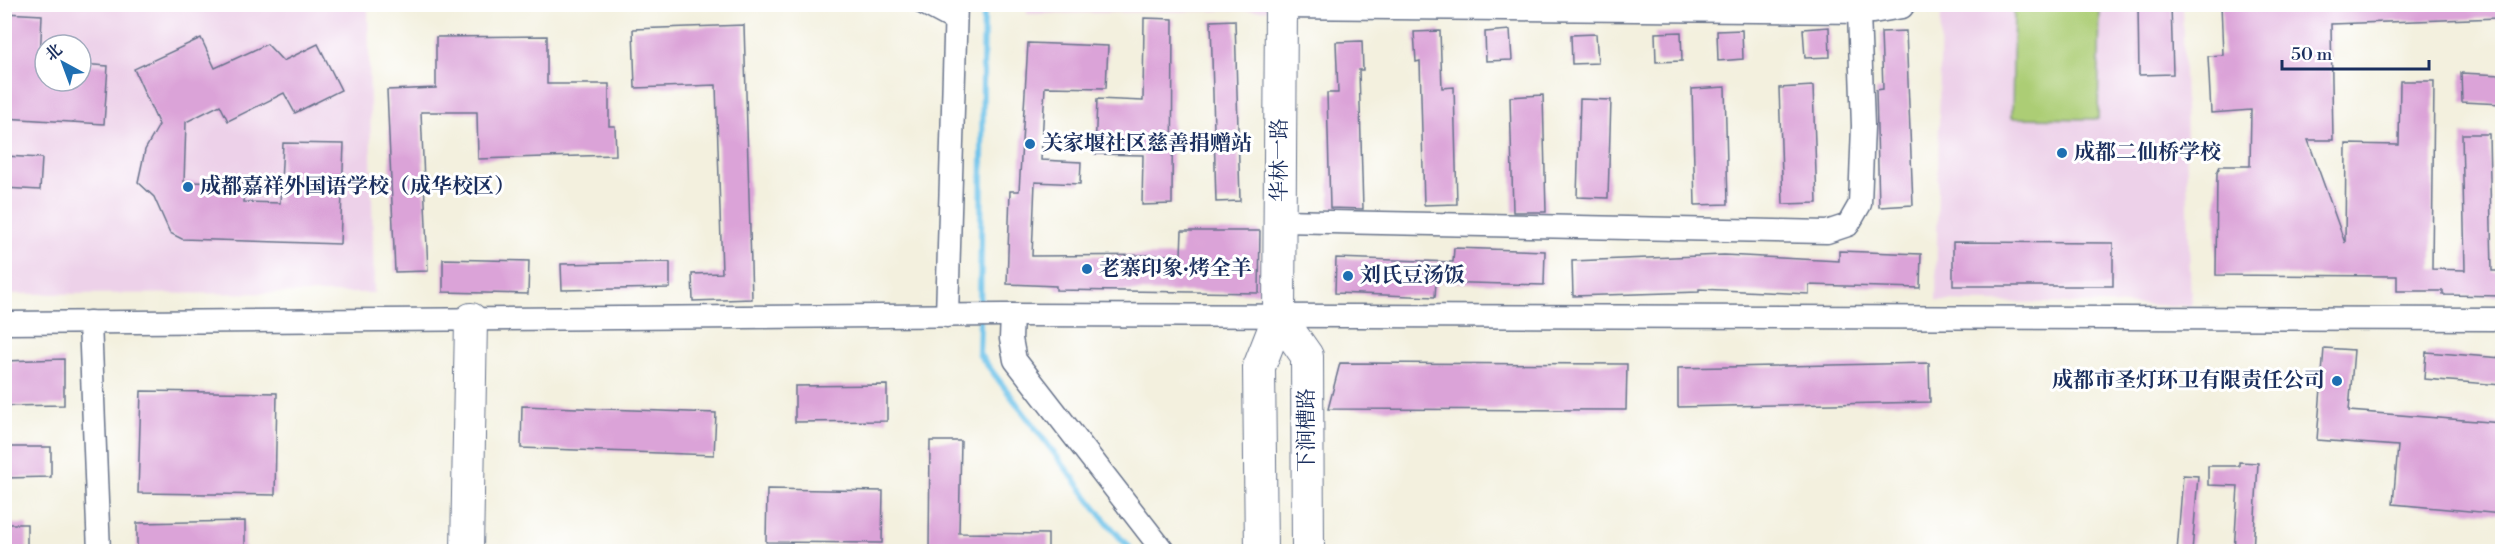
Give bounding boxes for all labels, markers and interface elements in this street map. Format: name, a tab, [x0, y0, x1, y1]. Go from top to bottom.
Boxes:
north arrow	[33, 33, 93, 93]
scale bar	[2282, 33, 2429, 71]
text: 北	[41, 40, 66, 65]
text: 50 m	[2291, 43, 2333, 66]
street label: 华林一路	[1267, 118, 1293, 202]
place label: 关家堰社区慈善捐赠站	[1042, 131, 1252, 157]
marker: 关家堰社区慈善捐赠站	[1023, 137, 1037, 151]
place label: 成都二仙桥学校	[2074, 140, 2221, 166]
marker: 成都二仙桥学校	[2055, 146, 2069, 160]
place label: 成都嘉祥外国语学校（成华校区）	[200, 174, 515, 200]
marker: 成都嘉祥外国语学校（成华校区）	[181, 180, 195, 194]
place label: 老寨印象·烤全羊	[1099, 256, 1252, 282]
marker: 老寨印象·烤全羊	[1080, 262, 1094, 276]
place label: 刘氏豆汤饭	[1360, 263, 1465, 289]
marker: 刘氏豆汤饭	[1341, 269, 1355, 283]
place label: 成都市圣灯环卫有限责任公司	[2052, 368, 2325, 394]
marker: 成都市圣灯环卫有限责任公司	[2330, 374, 2344, 388]
street label: 下涧槽路	[1294, 388, 1320, 472]

